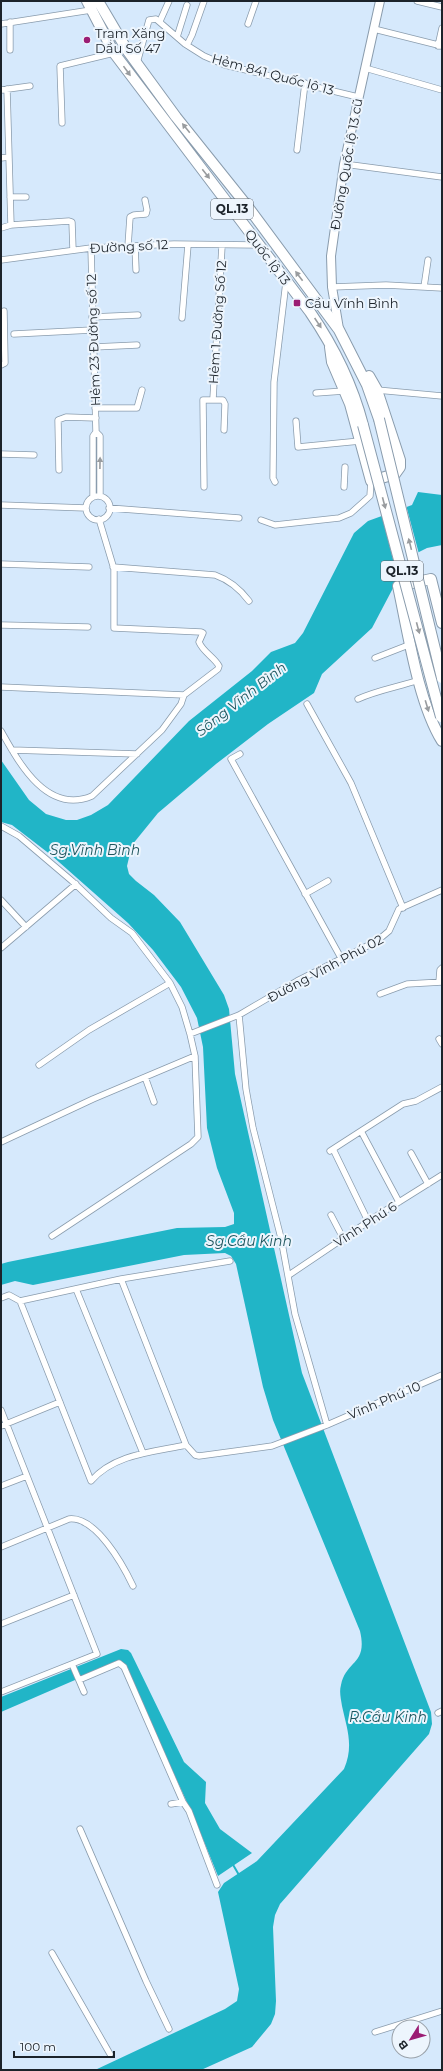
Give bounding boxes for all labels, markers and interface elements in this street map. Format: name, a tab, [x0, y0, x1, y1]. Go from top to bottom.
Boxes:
place label: Trạm Xăng Dầu Số 47	[95, 25, 166, 56]
marker: Trạm Xăng Dầu Số 47	[82, 35, 92, 45]
street label: Hẻm 841 Quốc lộ 13	[210, 50, 336, 98]
one-way arrow	[123, 65, 131, 76]
street label: Đường Quốc lộ 13 cũ	[327, 97, 365, 231]
one-way arrow	[181, 123, 190, 134]
one-way arrow	[201, 169, 210, 180]
road number: QL.13	[211, 199, 253, 219]
street label: Quốc lộ 13	[242, 226, 294, 288]
street label: Đường số 12	[89, 236, 169, 256]
street label: Hẻm 1 Đường Số 12	[205, 260, 229, 384]
one-way arrow	[295, 270, 303, 281]
street label: Hẻm 23 Đường số 12	[83, 274, 103, 406]
place label: Cầu Vĩnh Bình	[305, 295, 399, 311]
marker: Cầu Vĩnh Bình	[292, 298, 302, 308]
one-way arrow	[314, 318, 322, 328]
one-way arrow	[97, 456, 103, 469]
one-way arrow	[382, 497, 388, 509]
one-way arrow	[406, 538, 412, 551]
road number: QL.13	[381, 561, 423, 581]
one-way arrow	[415, 623, 421, 635]
water label: Sông Vĩnh Bình	[192, 658, 290, 740]
one-way arrow	[424, 700, 430, 712]
water label: Sg.Vĩnh Bình	[50, 841, 140, 859]
street label: Đường Vĩnh Phú 02	[264, 931, 386, 1005]
street label: Vĩnh Phú 6	[330, 1198, 400, 1250]
water label: Sg.Cầu Kinh	[206, 1232, 292, 1250]
street label: Vĩnh Phú 10	[345, 1378, 423, 1422]
water label: R.Cầu Kinh	[349, 1708, 427, 1726]
north arrow	[391, 2019, 431, 2059]
scale bar	[14, 2033, 114, 2059]
text: B	[395, 2037, 411, 2053]
text: 100 m	[20, 2039, 56, 2054]

